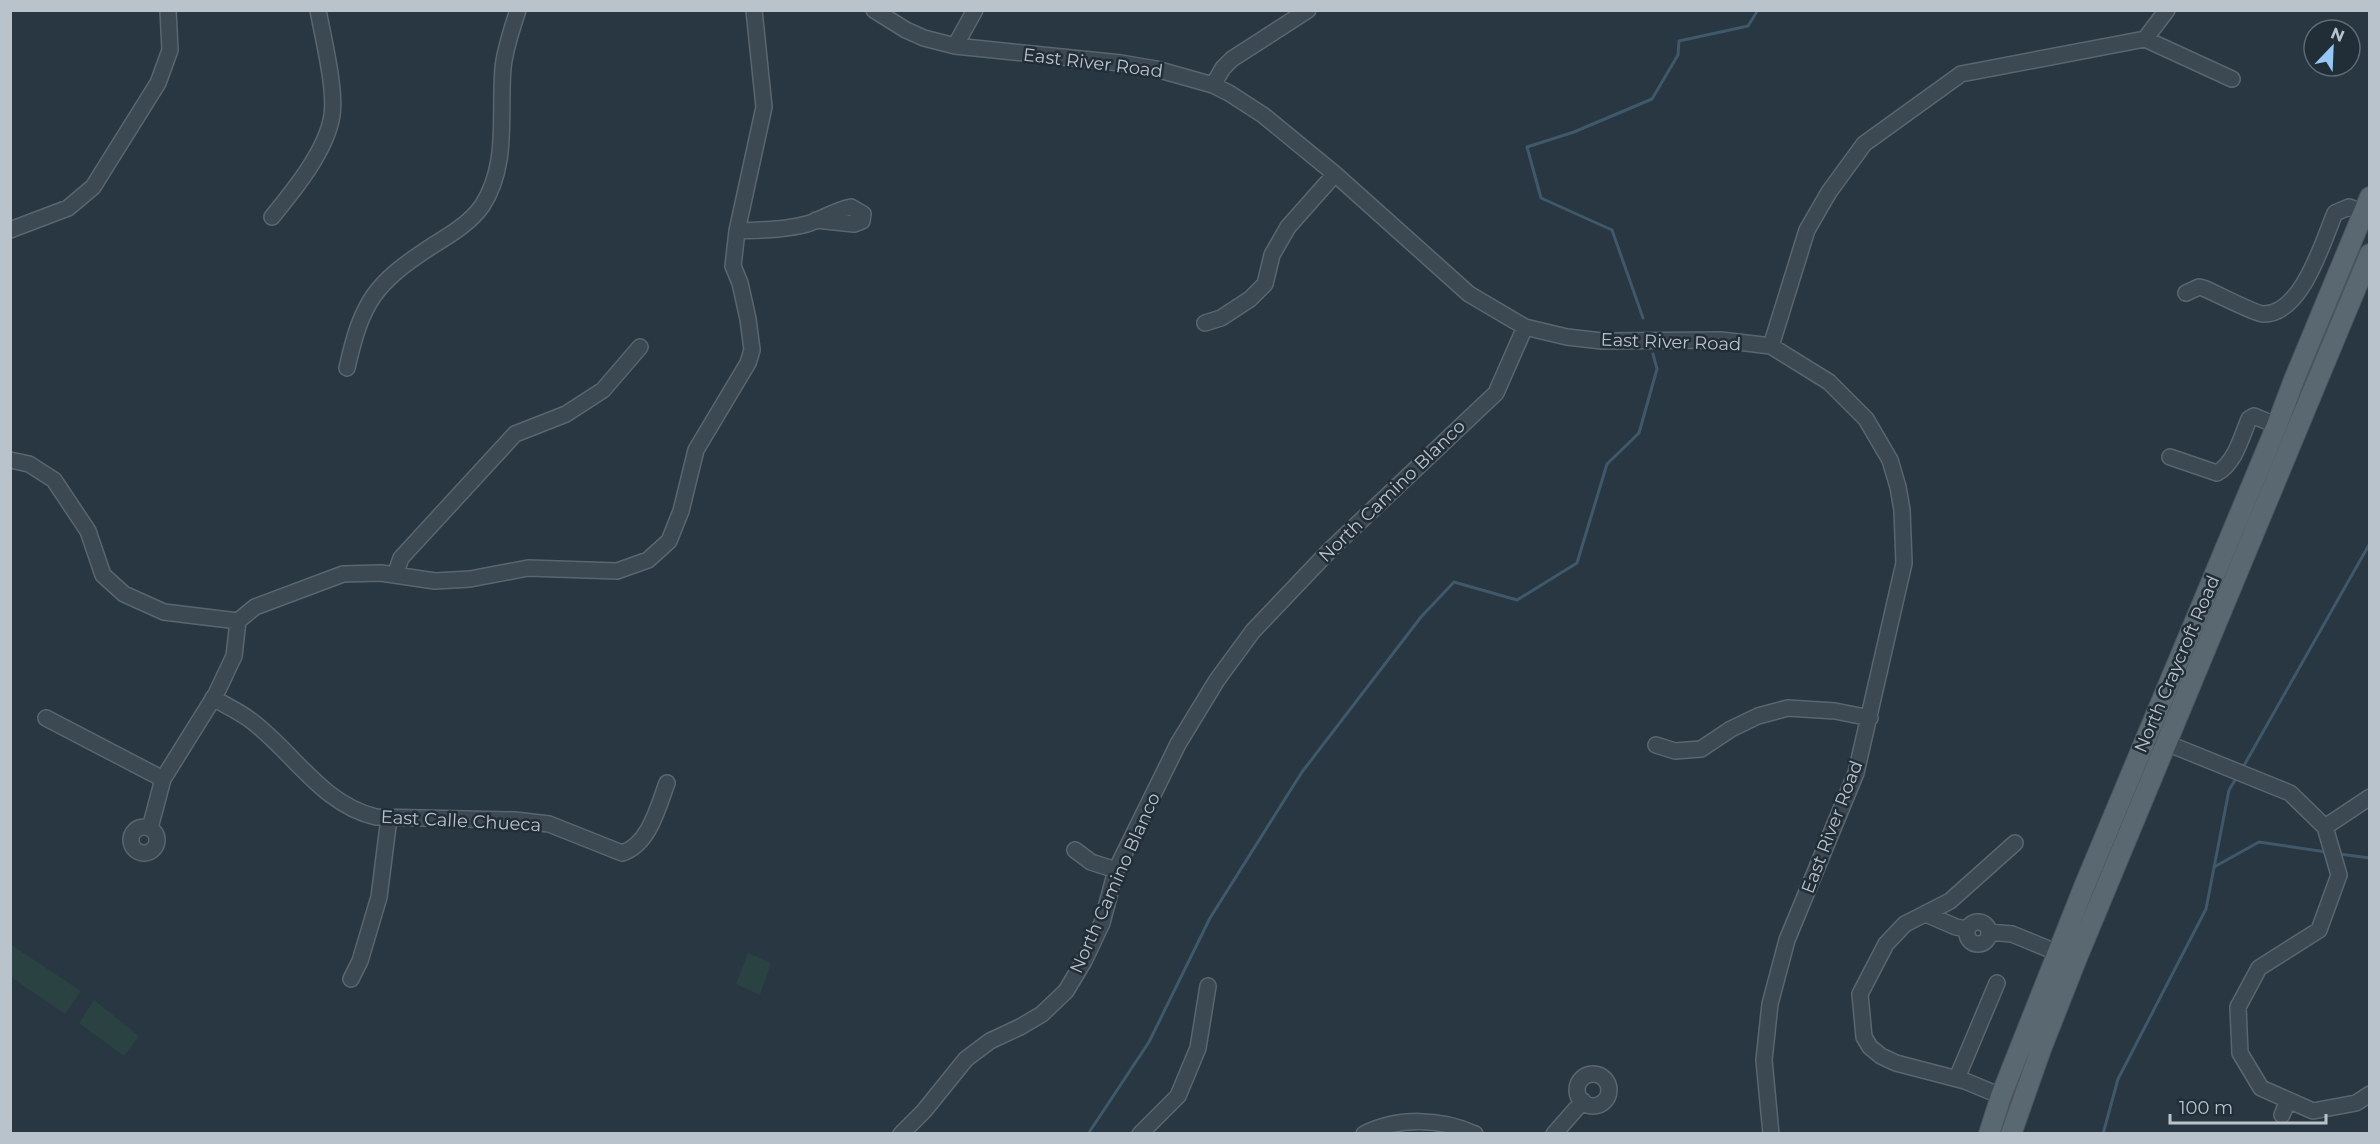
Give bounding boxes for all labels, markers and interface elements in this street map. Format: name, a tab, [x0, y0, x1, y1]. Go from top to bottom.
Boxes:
north arrow	[2302, 18, 2362, 78]
text: N	[2328, 23, 2347, 46]
street label: East River Road	[1022, 44, 1164, 82]
street label: East River Road	[1600, 329, 1742, 355]
street label: North Camino Blanco	[1314, 415, 1470, 567]
street label: North Craycroft Road	[2130, 572, 2224, 756]
street label: East River Road	[1797, 757, 1867, 897]
street label: North Camino Blanco	[1065, 789, 1165, 977]
street label: East Calle Chueca	[380, 806, 542, 836]
scale bar	[2170, 1087, 2326, 1125]
text: 100 m	[2179, 1097, 2233, 1119]

